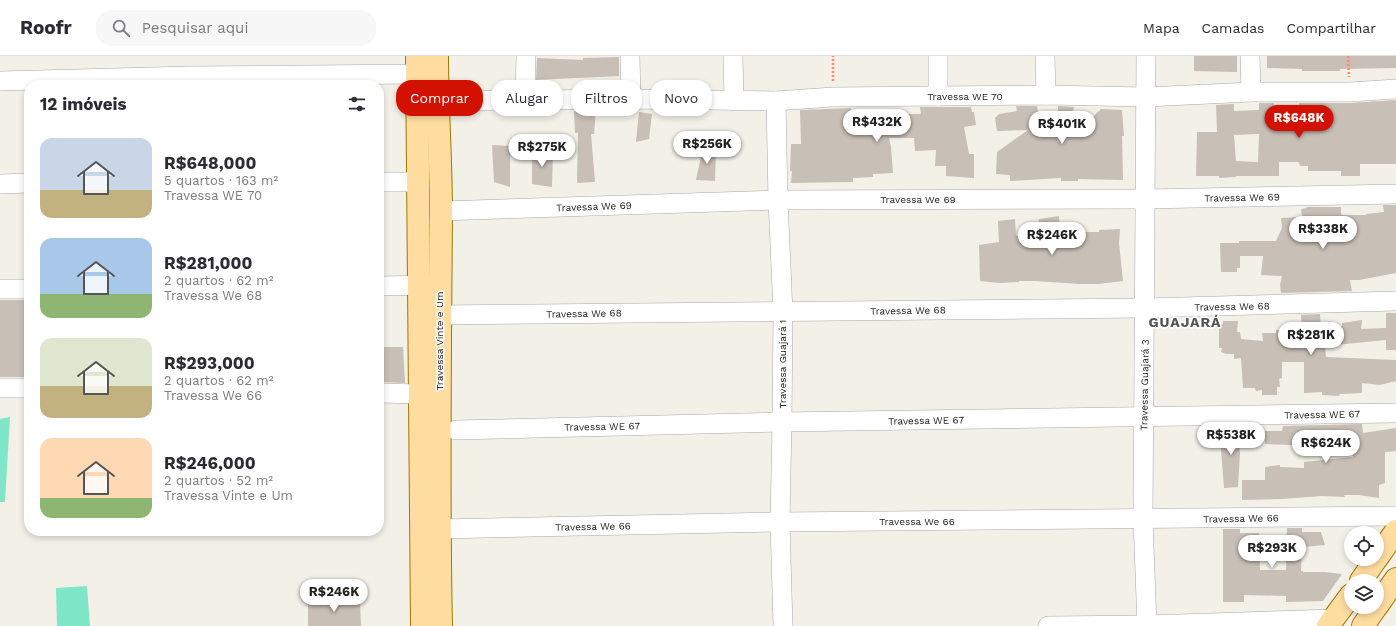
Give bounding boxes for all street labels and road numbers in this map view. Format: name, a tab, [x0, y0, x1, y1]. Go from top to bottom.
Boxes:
street label: Travessa WE 70	[927, 91, 1003, 102]
street label: Travessa We 69	[1204, 191, 1280, 204]
street label: Travessa We 69	[880, 194, 956, 205]
street label: Travessa We 69	[556, 200, 632, 213]
street label: Travessa Vinte e Um	[434, 291, 445, 391]
street label: Travessa We 68	[1194, 300, 1270, 313]
street label: Travessa We 68	[870, 304, 946, 317]
street label: Travessa We 68	[546, 307, 622, 320]
street label: Travessa Guajará 1	[777, 320, 788, 409]
street label: Travessa Guajará 3	[1138, 339, 1151, 431]
street label: Travessa WE 67	[1284, 408, 1360, 421]
street label: Travessa WE 67	[888, 414, 964, 427]
street label: Travessa WE 67	[564, 420, 640, 433]
street label: Travessa We 66	[1203, 512, 1279, 525]
street label: Travessa We 66	[879, 516, 955, 527]
street label: Travessa We 66	[555, 520, 631, 533]

